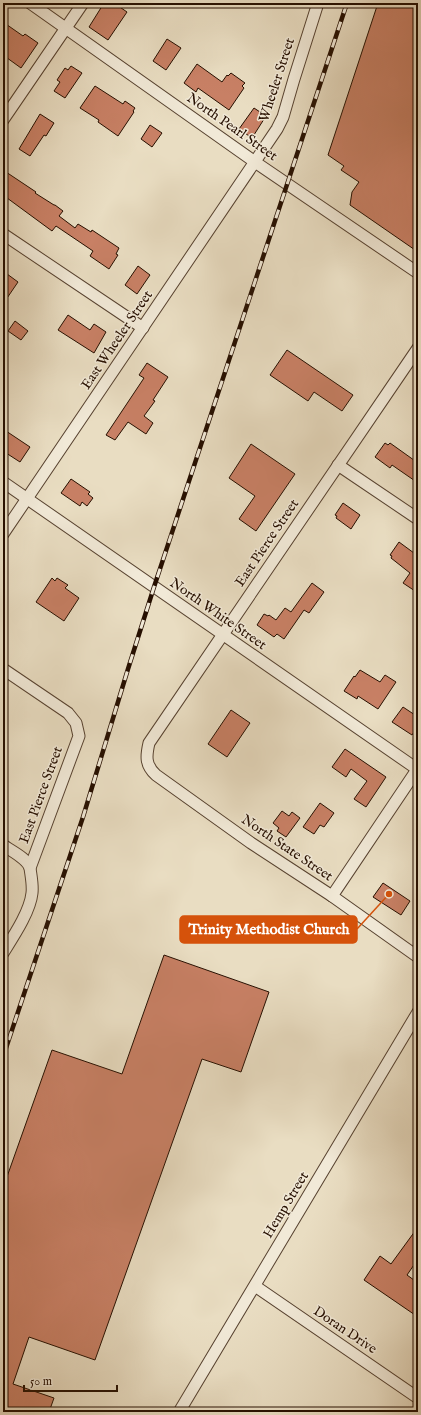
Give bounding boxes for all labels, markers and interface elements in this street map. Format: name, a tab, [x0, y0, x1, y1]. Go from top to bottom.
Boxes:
street label: Wheeler Street	[255, 35, 299, 124]
street label: North Pearl Street	[183, 89, 281, 165]
street label: East Wheeler Street	[77, 287, 157, 393]
street label: East Pierce Street	[231, 495, 303, 590]
street label: North White Street	[166, 574, 270, 654]
street label: East Pierce Street	[15, 744, 67, 846]
street label: North State Street	[238, 811, 336, 885]
callout: Trinity Methodist Church	[180, 916, 357, 943]
text: Trinity Methodist Church	[187, 920, 351, 939]
street label: Hemp Street	[259, 1168, 313, 1242]
street label: Doran Drive	[310, 1302, 381, 1358]
scale bar	[24, 1367, 117, 1393]
text: 50 m	[30, 1374, 52, 1389]

